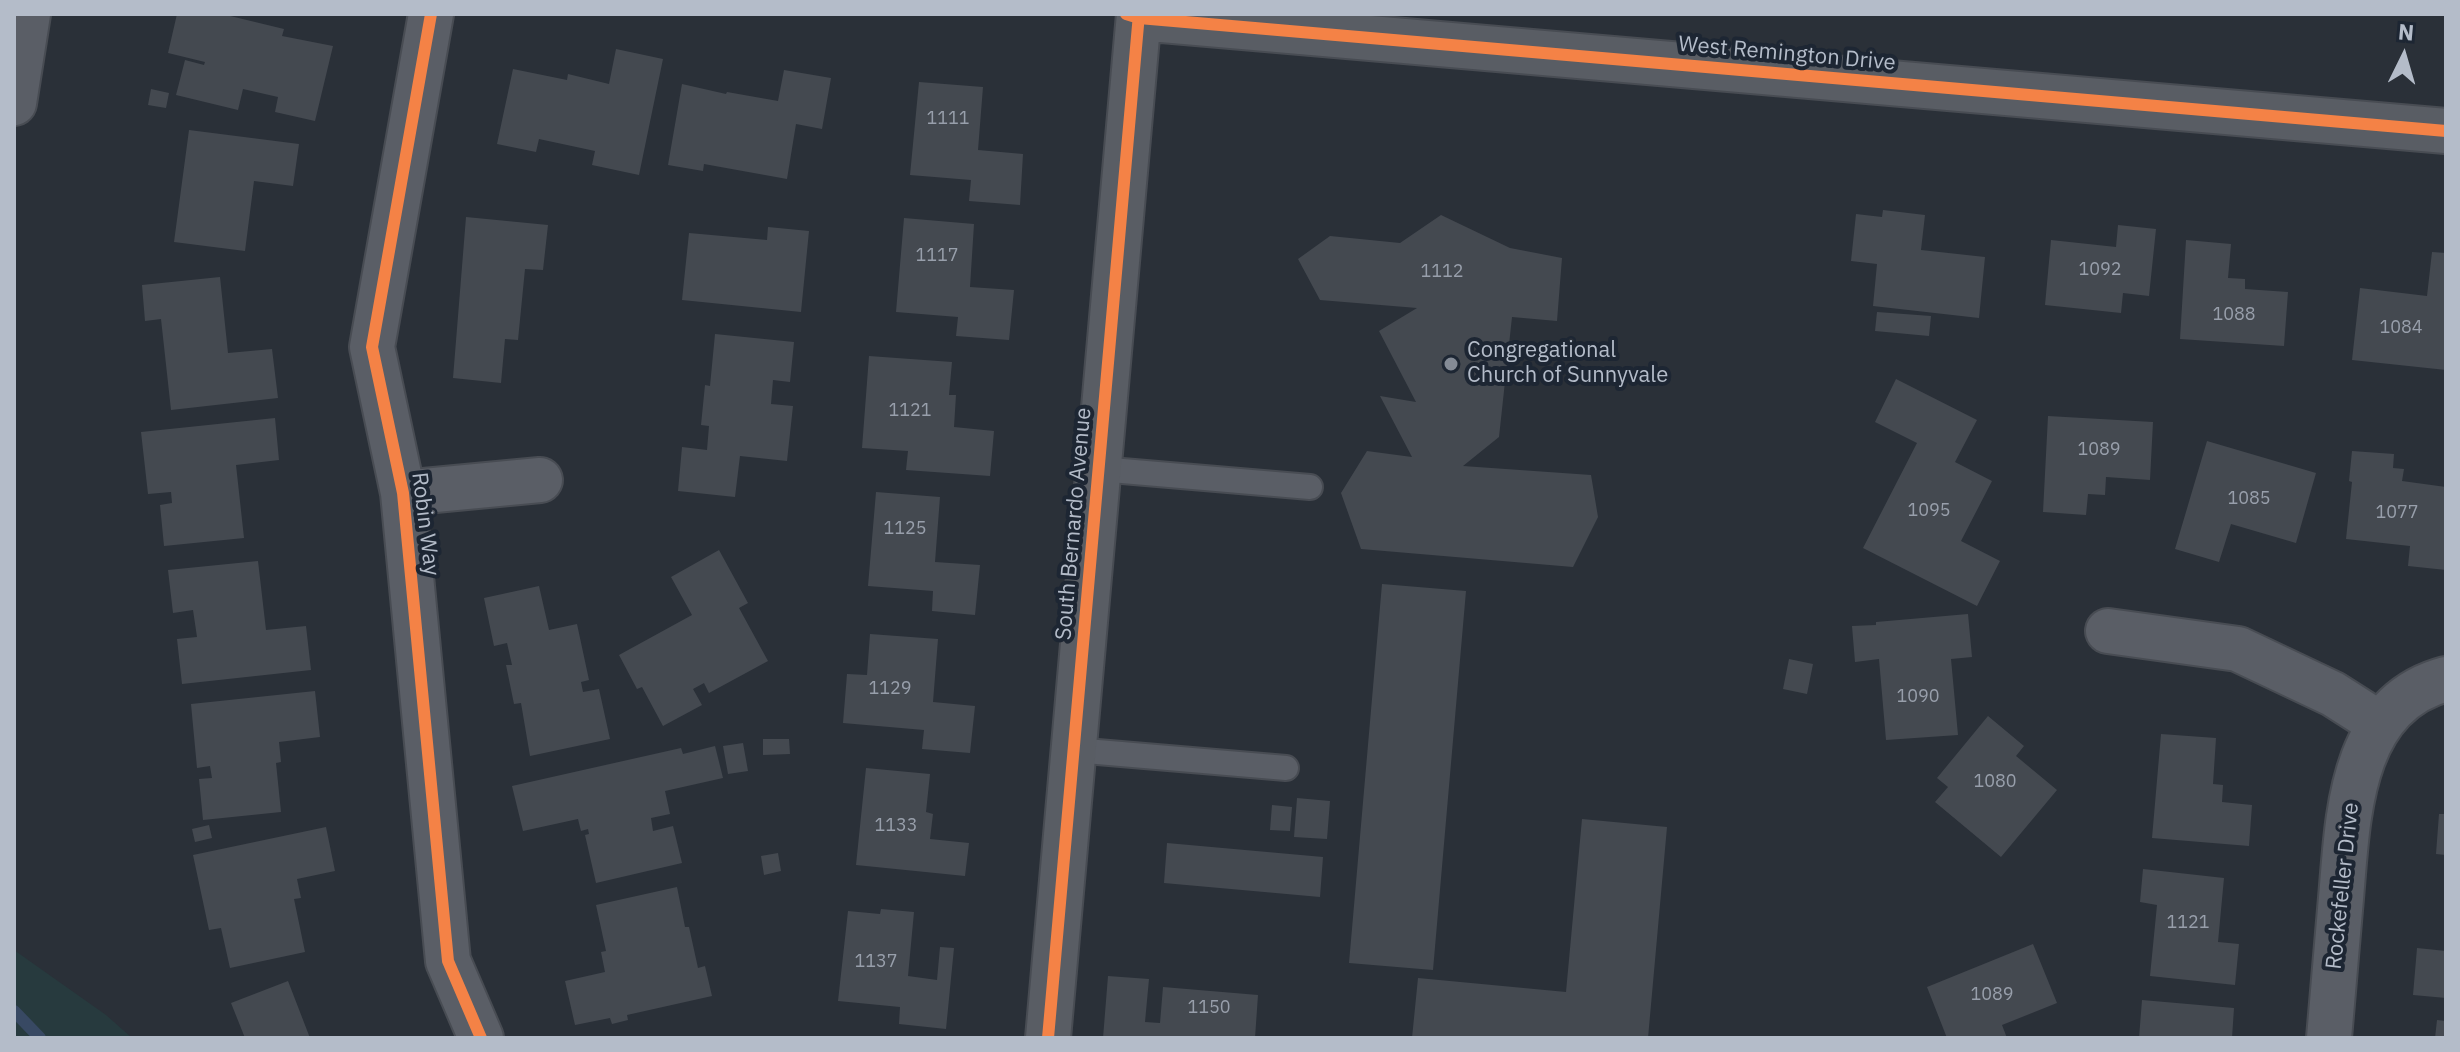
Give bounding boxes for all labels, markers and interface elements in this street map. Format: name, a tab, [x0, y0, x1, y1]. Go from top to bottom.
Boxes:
north arrow	[2364, 16, 2444, 96]
text: N	[2397, 16, 2415, 47]
street label: West Remington Drive	[1677, 31, 1897, 77]
house number: 1111	[926, 108, 970, 130]
house number: 1117	[915, 245, 959, 267]
house number: 1092	[2078, 259, 2122, 281]
house number: 1112	[1420, 261, 1464, 283]
house number: 1088	[2212, 304, 2256, 326]
house number: 1084	[2379, 317, 2423, 339]
place label: Congregational Church of Sunnyvale	[1467, 338, 1668, 390]
marker: Congregational Church of Sunnyvale	[1442, 355, 1460, 373]
house number: 1121	[888, 400, 932, 422]
street label: South Bernardo Avenue	[1051, 407, 1097, 641]
house number: 1089	[2077, 439, 2121, 461]
street label: Robin Way	[406, 471, 444, 577]
house number: 1085	[2227, 488, 2271, 510]
house number: 1095	[1907, 500, 1951, 522]
house number: 1077	[2375, 502, 2419, 524]
house number: 1125	[883, 518, 927, 540]
house number: 1129	[868, 678, 912, 700]
house number: 1090	[1896, 686, 1940, 708]
house number: 1080	[1973, 771, 2017, 793]
street label: Rockefeller Drive	[2321, 801, 2365, 971]
house number: 1133	[874, 815, 918, 837]
house number: 1121	[2166, 912, 2210, 934]
house number: 1137	[854, 951, 898, 973]
house number: 1089	[1970, 984, 2014, 1006]
house number: 1150	[1187, 997, 1231, 1019]

